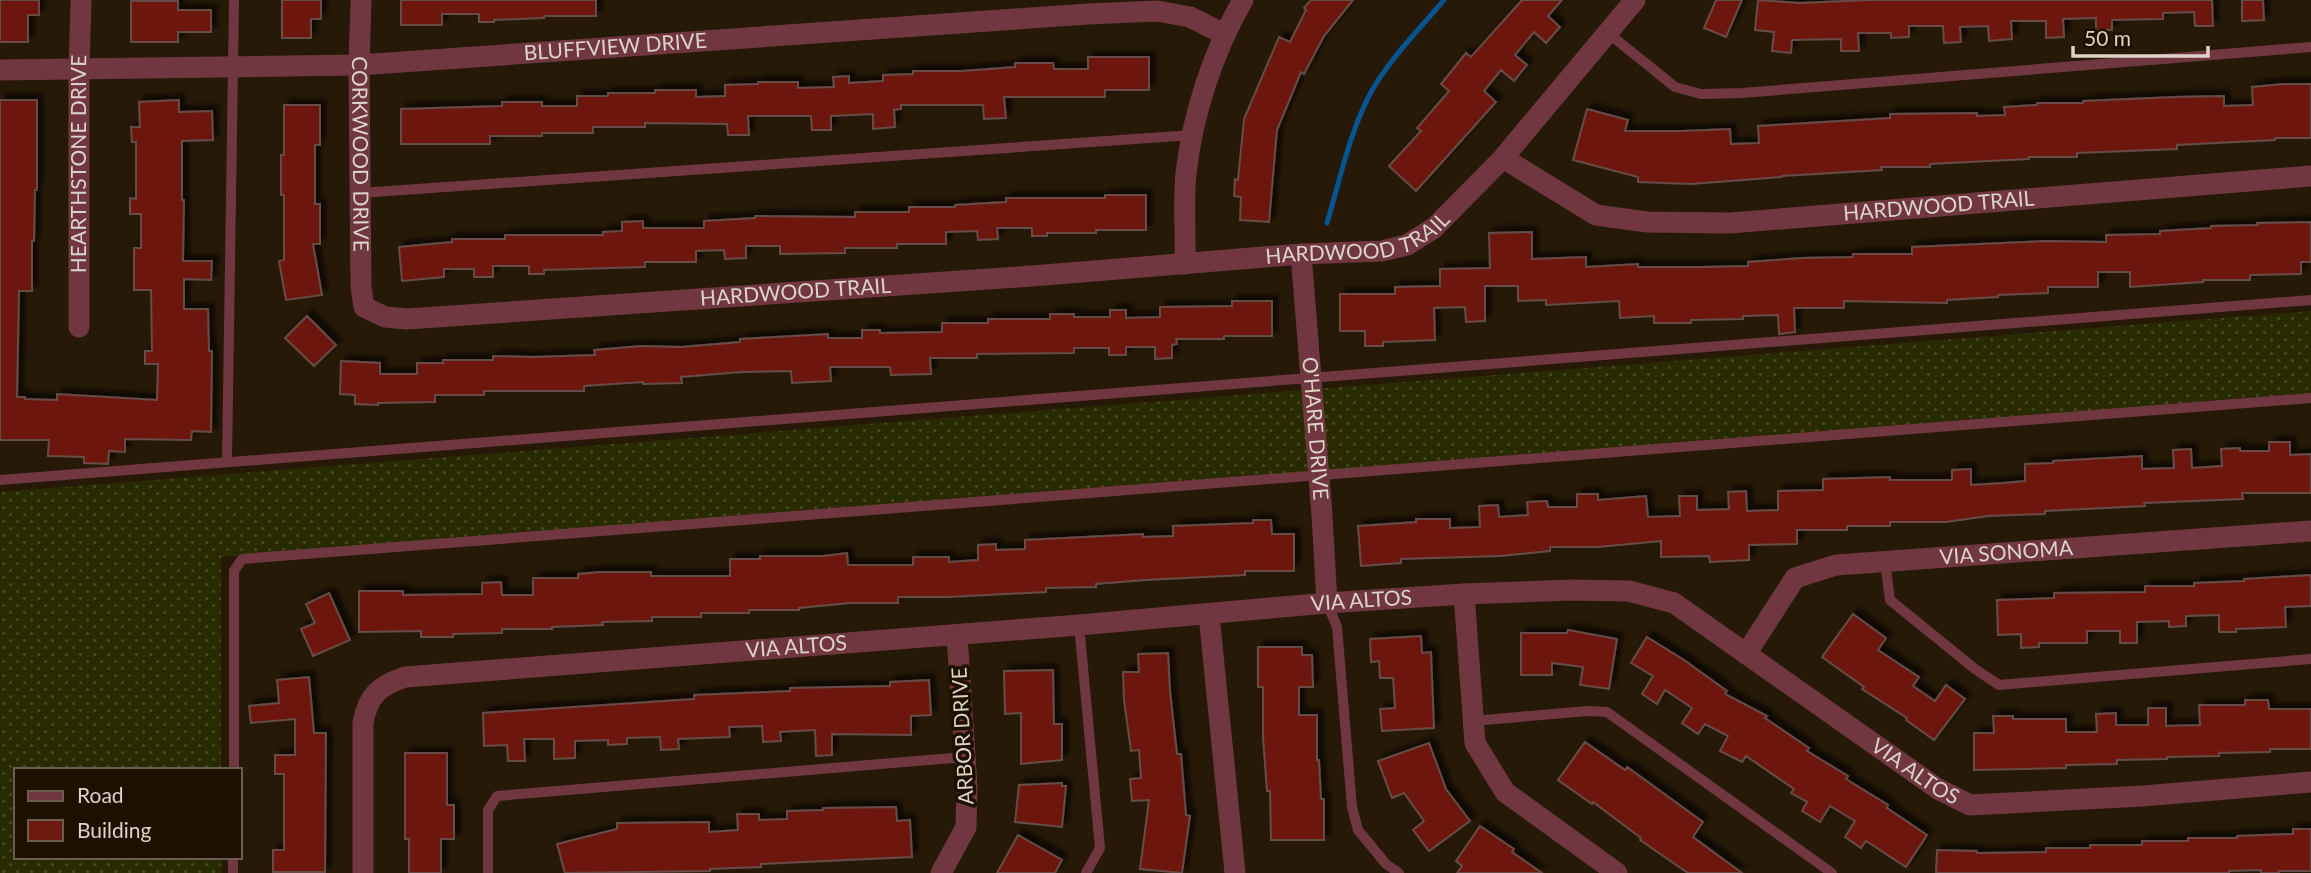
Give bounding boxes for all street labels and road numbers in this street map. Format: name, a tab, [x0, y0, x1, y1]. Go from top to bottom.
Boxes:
street label: BLUFFVIEW DRIVE	[523, 27, 708, 64]
street label: HEARTHSTONE DRIVE	[65, 54, 90, 273]
street label: CORKWOOD DRIVE	[348, 56, 375, 252]
street label: HARDWOOD TRAIL	[1842, 184, 2035, 225]
street label: HARDWOOD TRAIL	[1264, 206, 1454, 268]
street label: HARDWOOD TRAIL	[699, 272, 892, 310]
street label: O'HARE DRIVE	[1298, 356, 1335, 501]
street label: VIA SONOMA	[1938, 534, 2074, 569]
street label: VIA ALTOS	[1310, 583, 1413, 615]
street label: VIA ALTOS	[745, 629, 848, 662]
street label: ARBOR DRIVE	[945, 667, 978, 805]
street label: VIA ALTOS	[1867, 732, 1964, 809]

